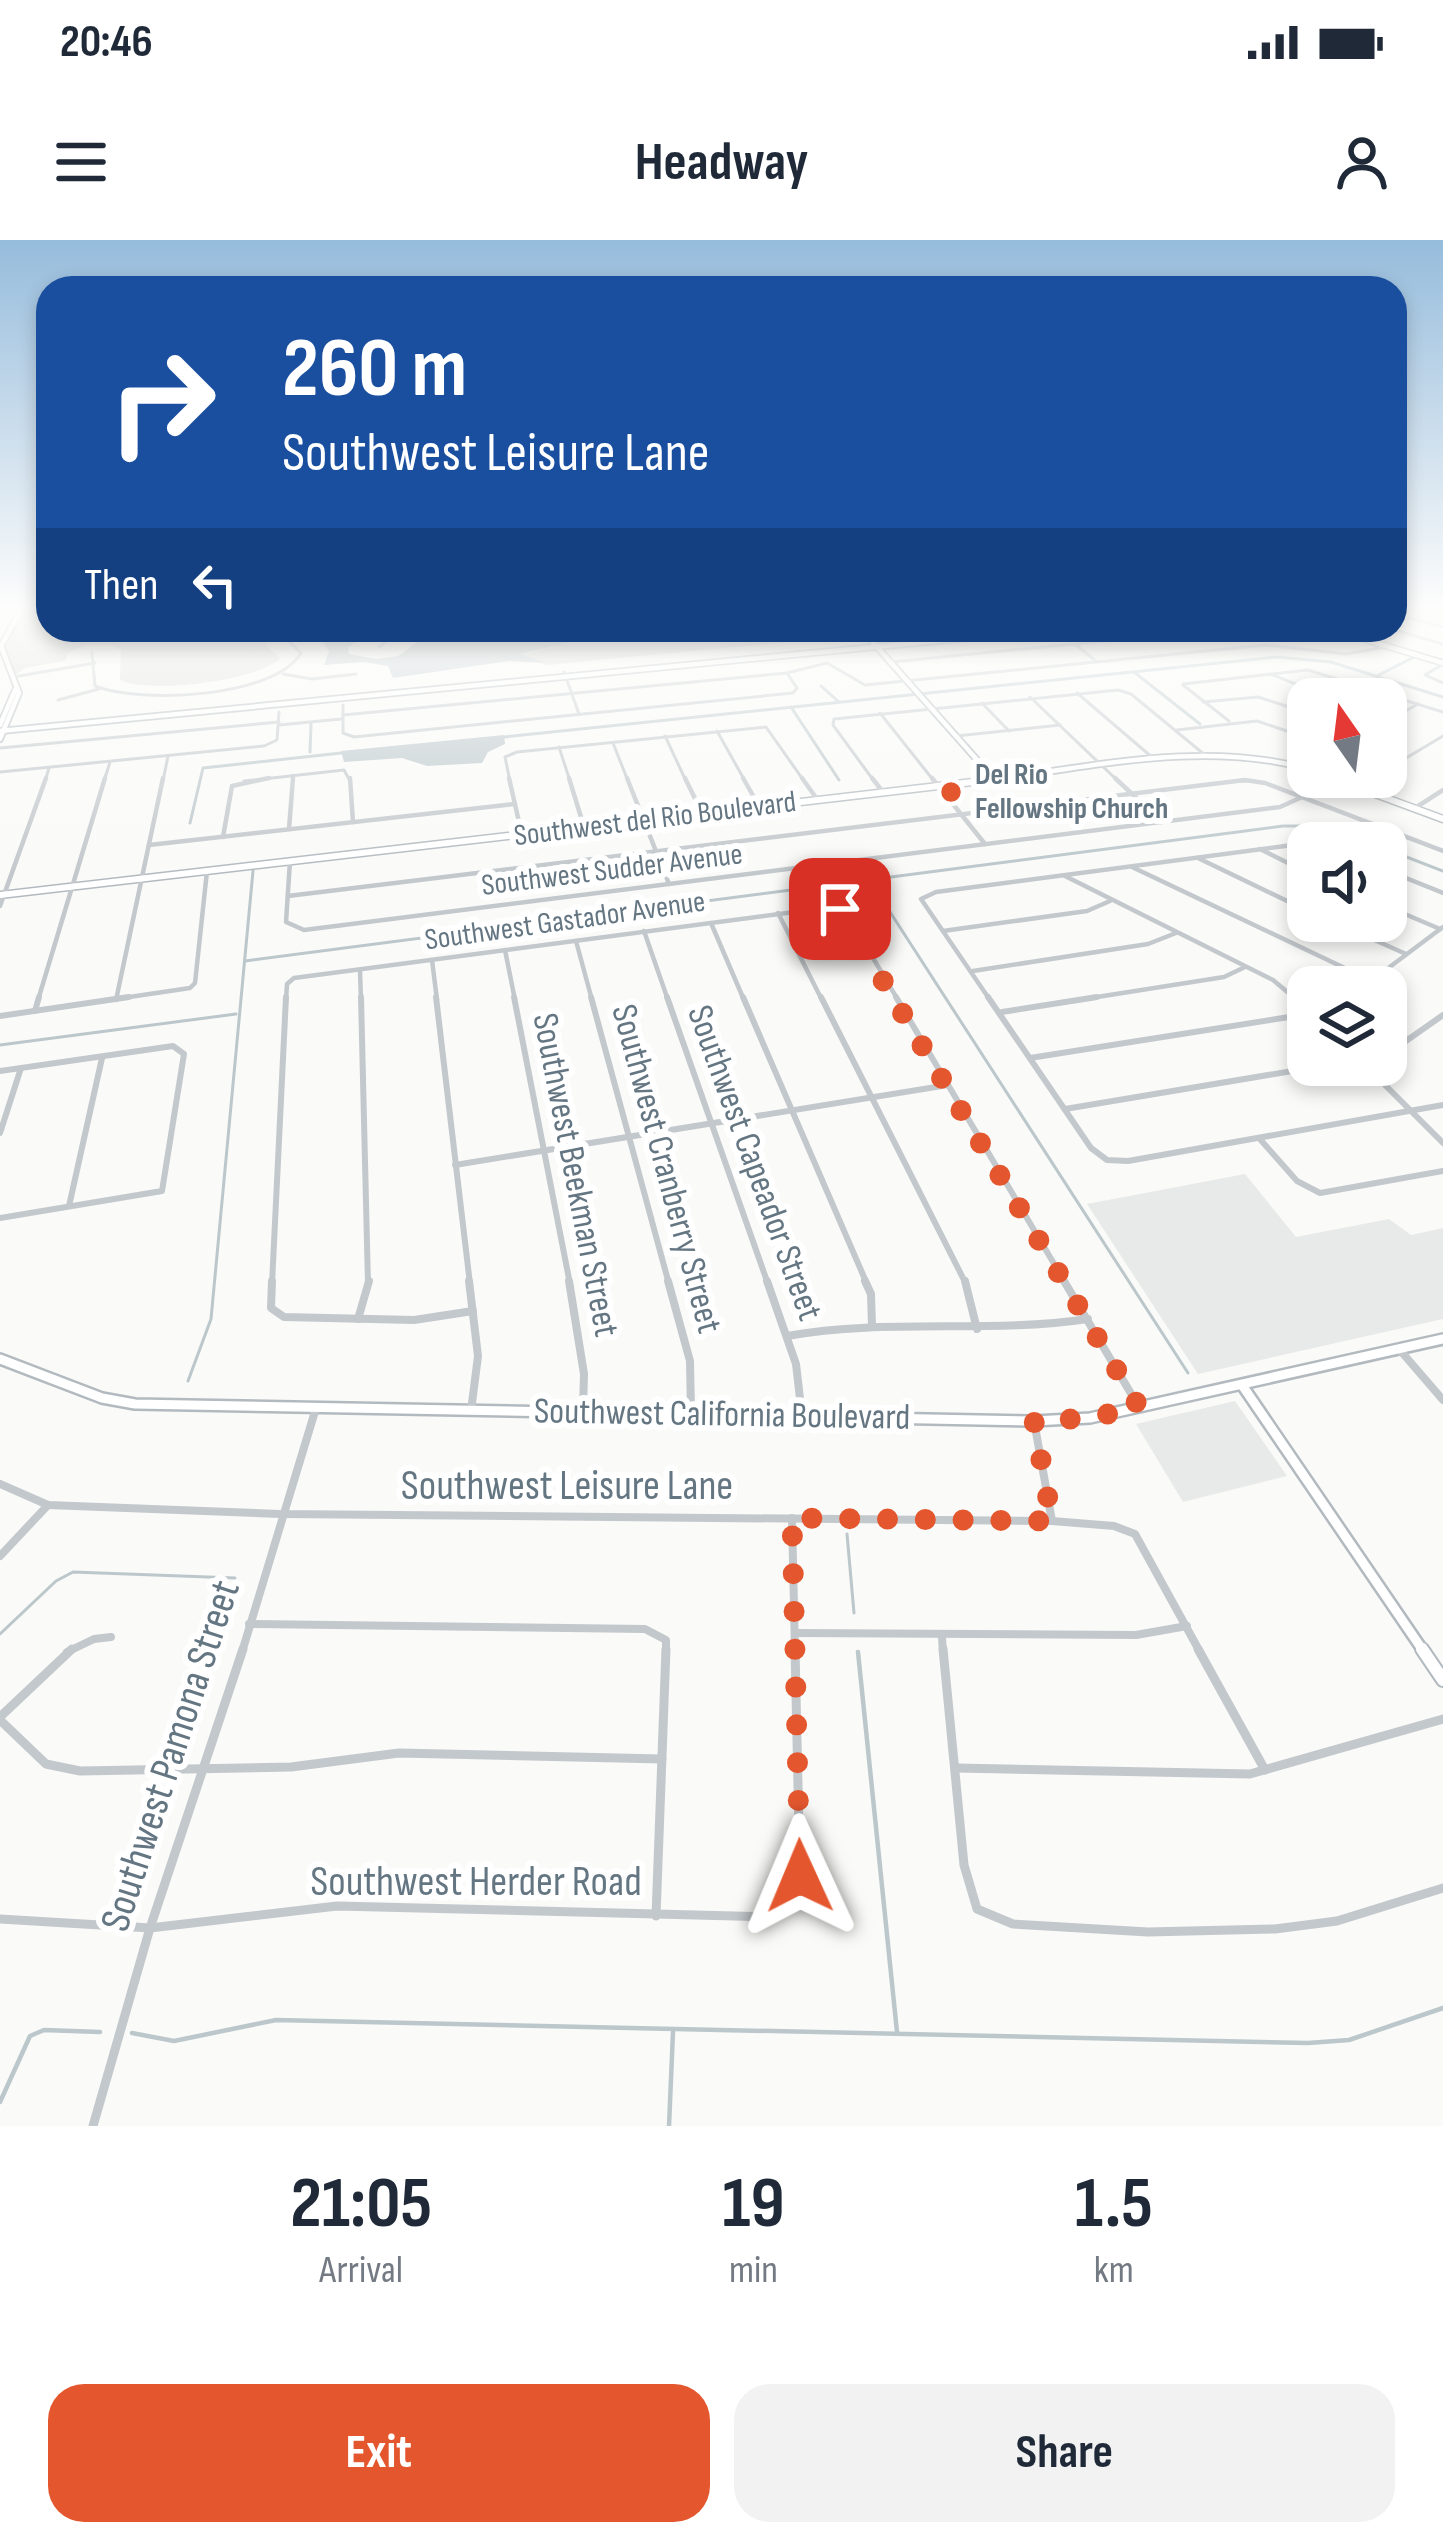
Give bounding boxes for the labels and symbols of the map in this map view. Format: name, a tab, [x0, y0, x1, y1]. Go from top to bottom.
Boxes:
north arrow	[1287, 678, 1407, 798]
place label: Del Rio Fellowship Church	[975, 757, 1168, 827]
marker: Del Rio Fellowship Church	[938, 779, 964, 805]
street label: Southwest del Rio Boulevard	[512, 784, 798, 854]
street label: Southwest Sudder Avenue	[480, 836, 744, 904]
pin	[789, 858, 891, 960]
street label: Southwest Gastador Avenue	[423, 884, 707, 958]
street label: Southwest Cranberry Street	[601, 1000, 731, 1338]
street label: Southwest Capeador Street	[677, 1000, 831, 1326]
street label: Southwest Beekman Street	[523, 1010, 627, 1340]
street label: Southwest California Boulevard	[533, 1390, 911, 1440]
street label: Southwest Leisure Lane	[401, 1461, 733, 1512]
street label: Southwest Pamona Street	[90, 1574, 252, 1938]
position arrow	[737, 1813, 863, 1939]
street label: Southwest Herder Road	[310, 1857, 642, 1908]

